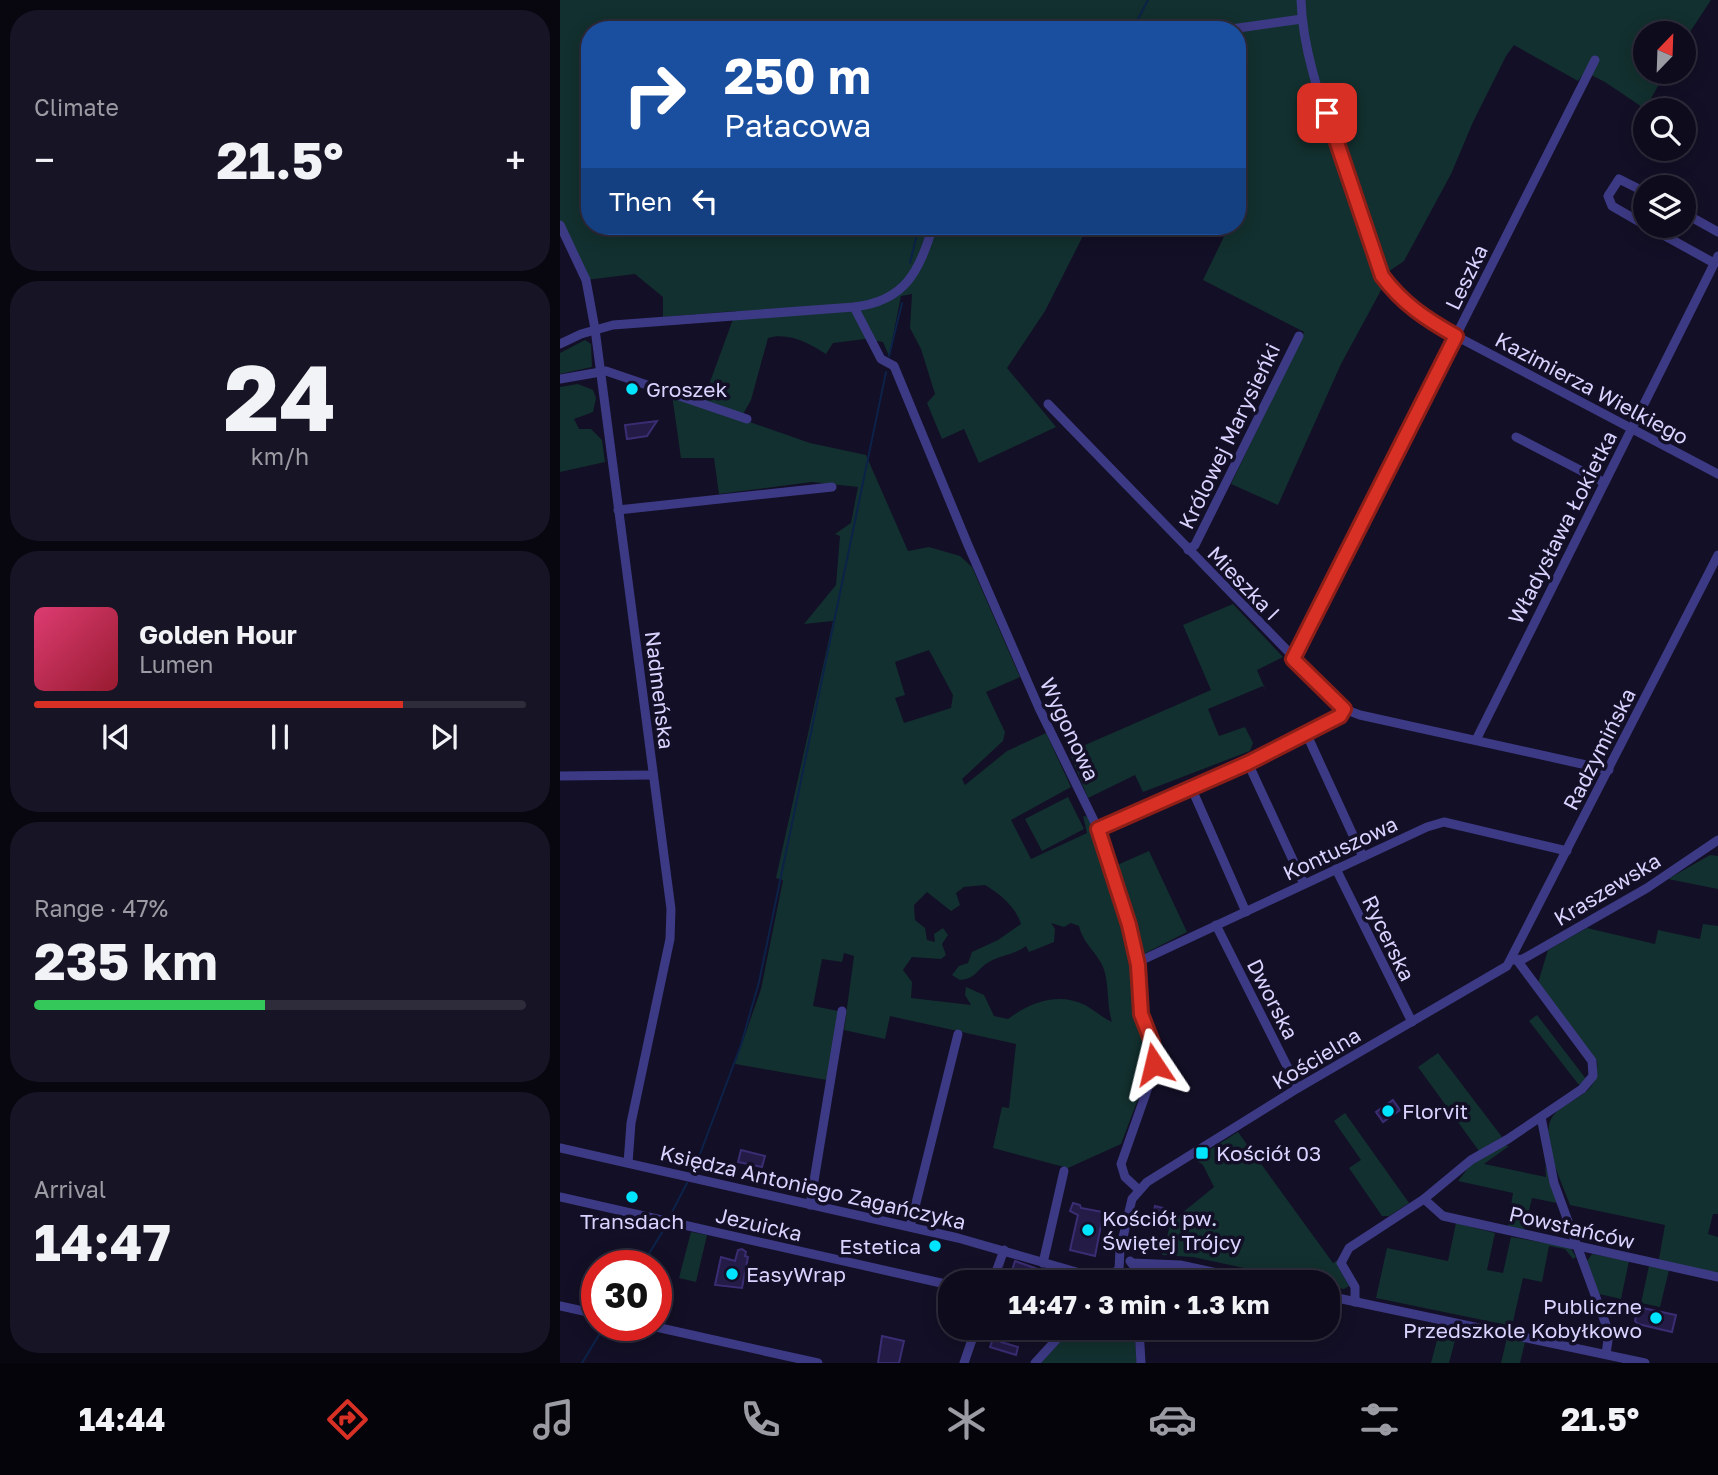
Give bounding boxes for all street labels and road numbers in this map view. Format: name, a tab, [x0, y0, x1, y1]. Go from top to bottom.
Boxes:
street label: Leszka	[1439, 240, 1493, 314]
street label: Kazimierza Wielkiego	[1491, 326, 1693, 450]
street label: Królowej Marysieńki	[1173, 339, 1285, 533]
street label: Władysława Łokietka	[1502, 426, 1622, 628]
street label: Mieszka I	[1202, 540, 1286, 626]
street label: Nadmeńska	[640, 629, 680, 751]
street label: Wygonowa	[1035, 673, 1105, 785]
street label: Radzymińska	[1557, 684, 1641, 814]
street label: Kontuszowa	[1279, 810, 1401, 886]
street label: Kraszewska	[1549, 847, 1665, 931]
street label: Rycerska	[1357, 891, 1421, 985]
street label: Dworska	[1242, 954, 1304, 1044]
street label: Kościelna	[1267, 1021, 1365, 1095]
street label: Księdza Antoniego Zagańczyka	[658, 1139, 968, 1235]
street label: Powstańców	[1507, 1200, 1637, 1254]
street label: Jezuicka	[713, 1201, 805, 1247]

